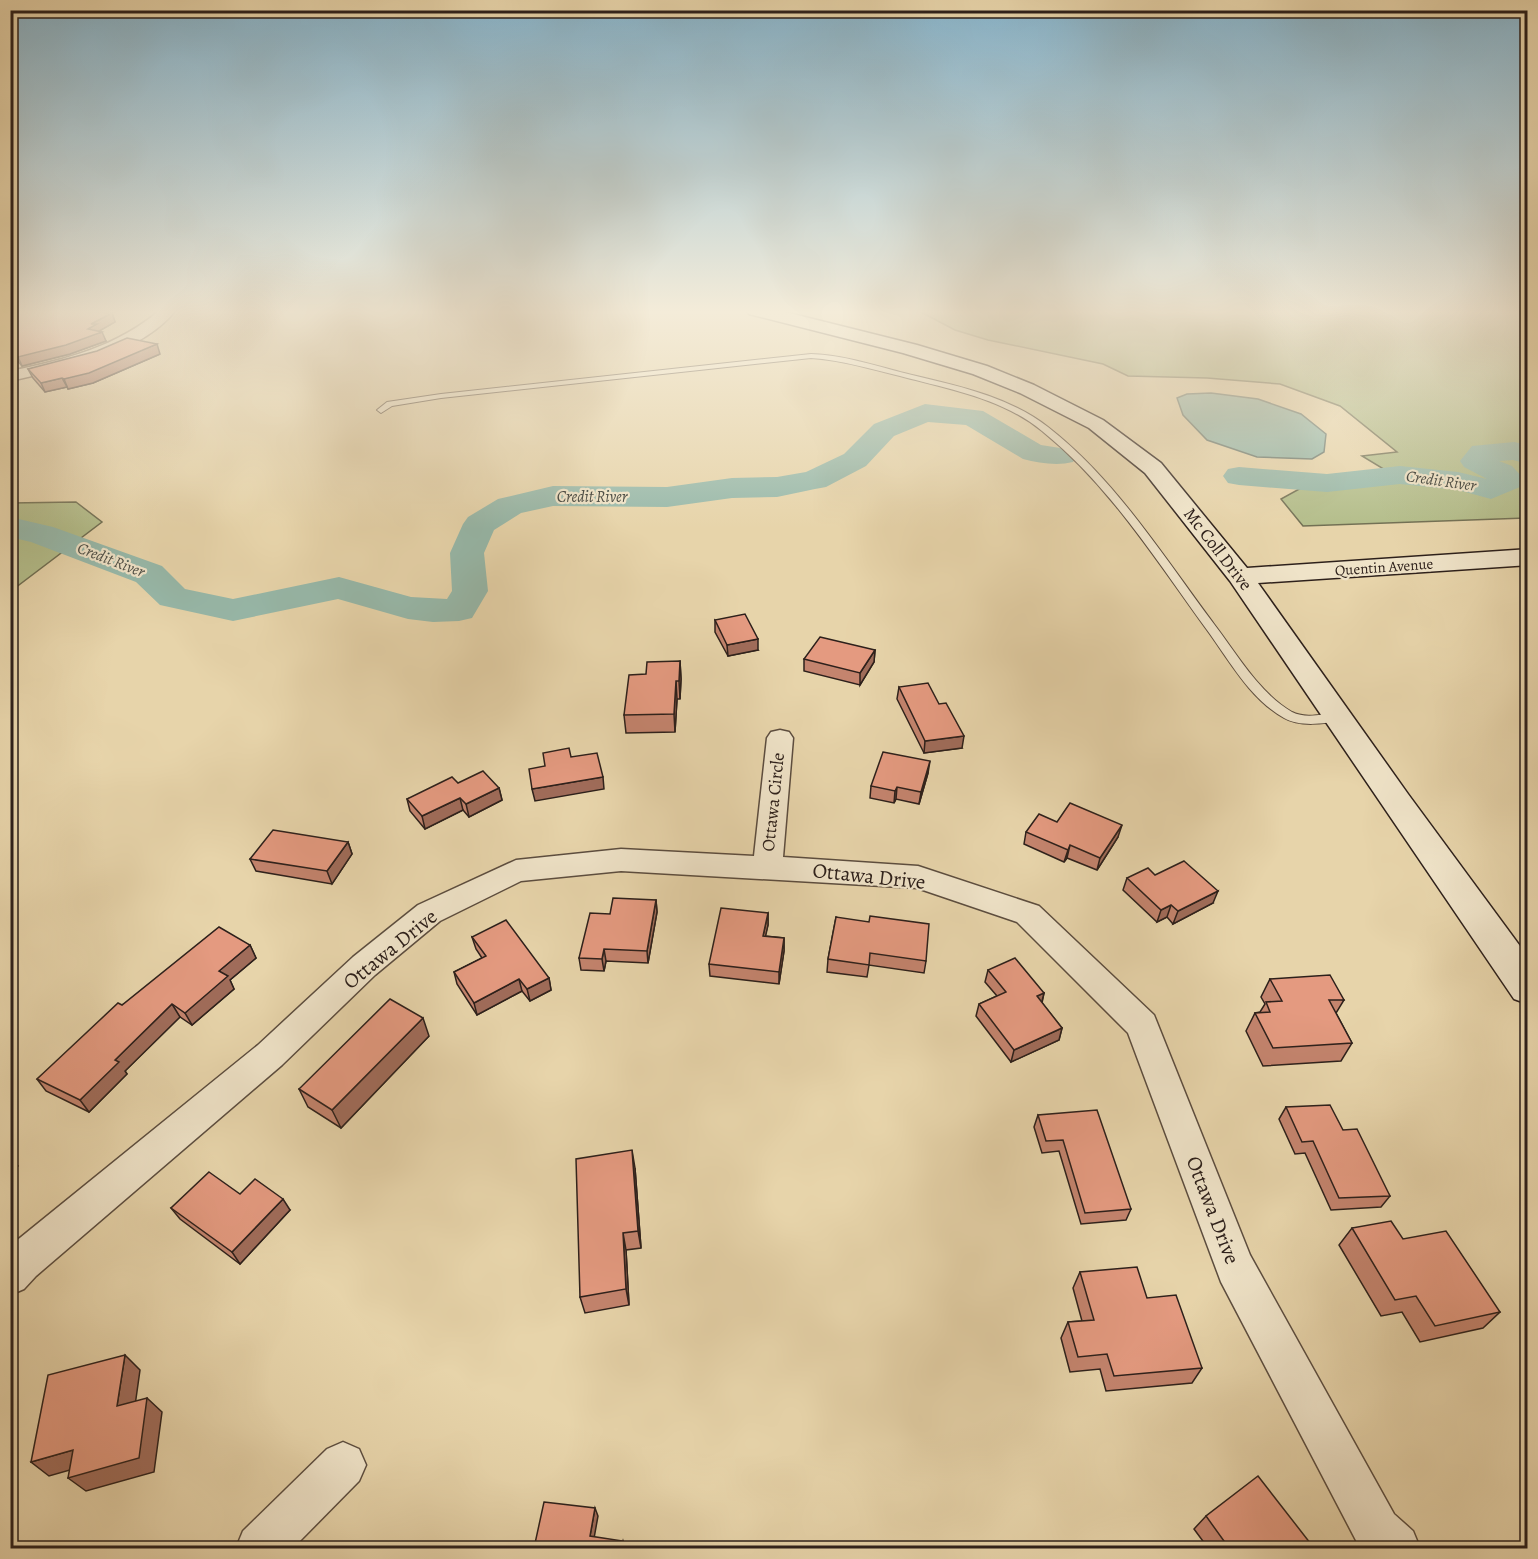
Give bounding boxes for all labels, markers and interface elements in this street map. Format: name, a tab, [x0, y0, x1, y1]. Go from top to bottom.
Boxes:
water label: Credit River	[1405, 465, 1478, 497]
water label: Credit River	[557, 486, 628, 508]
street label: Mc Coll Drive	[1178, 503, 1258, 595]
water label: Credit River	[74, 537, 148, 583]
street label: Quentin Avenue	[1334, 554, 1434, 580]
street label: Ottawa Circle	[756, 751, 790, 853]
street label: Ottawa Drive	[811, 856, 927, 896]
street label: Ottawa Drive	[337, 902, 443, 996]
street label: Ottawa Drive	[1180, 1152, 1246, 1268]

